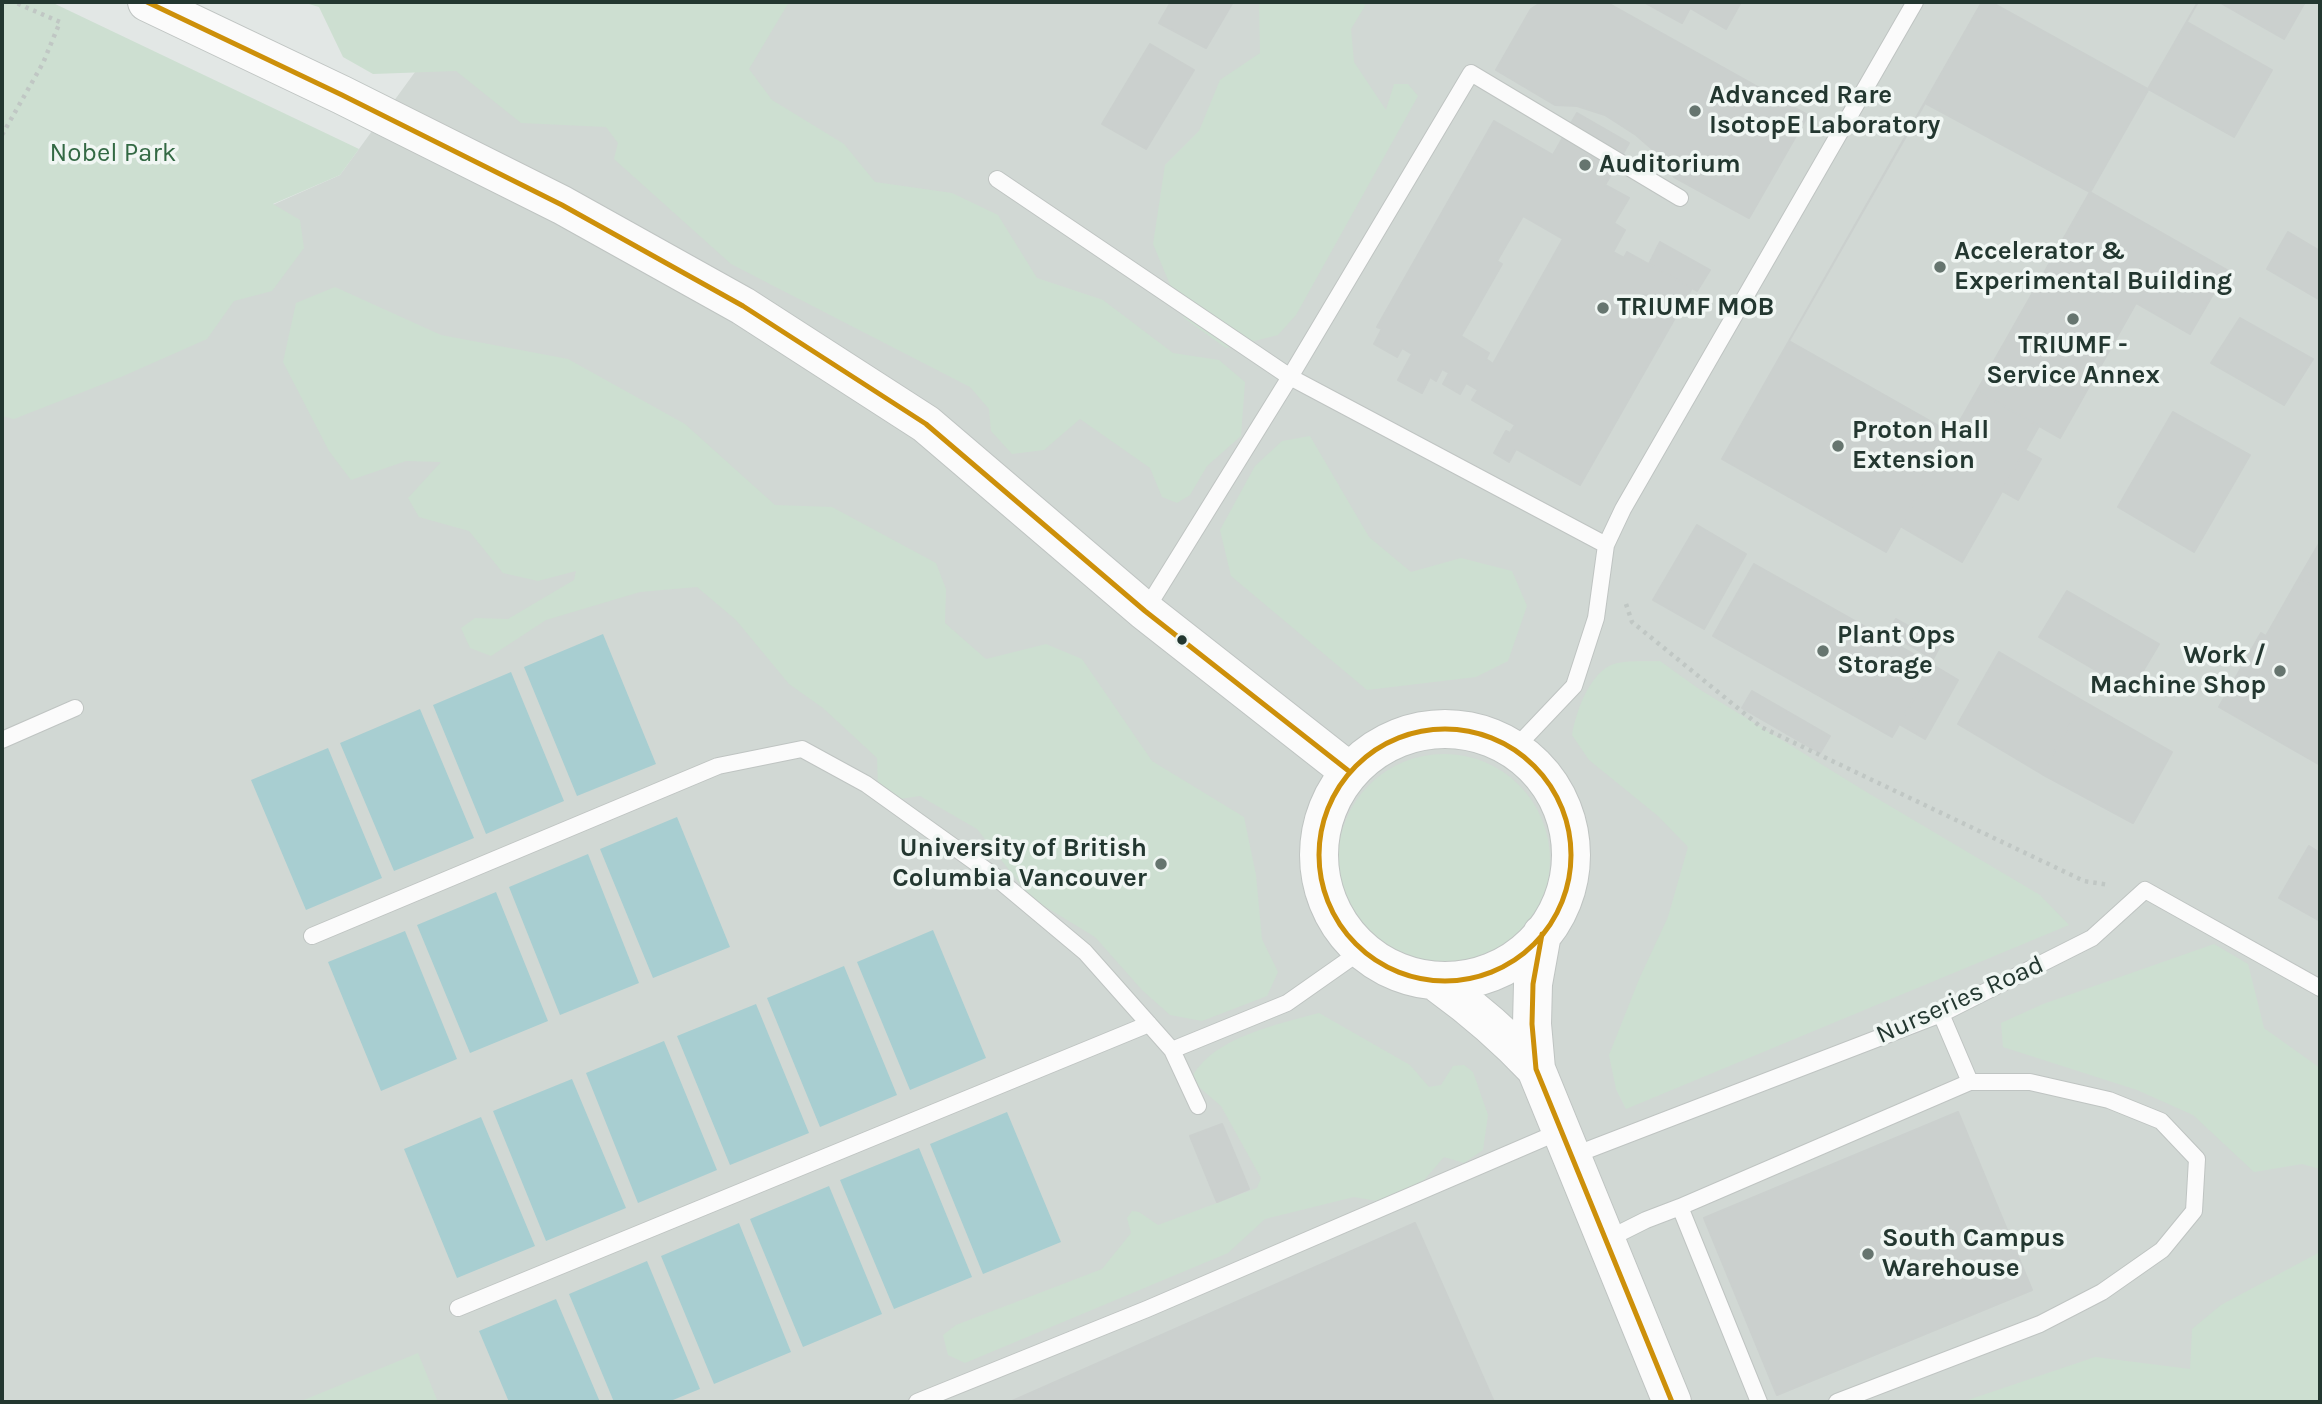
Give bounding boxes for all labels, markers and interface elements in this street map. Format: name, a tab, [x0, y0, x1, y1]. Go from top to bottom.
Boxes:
place label: Advanced Rare IsotopE Laboratory	[1709, 80, 1940, 142]
marker: Advanced Rare IsotopE Laboratory	[1687, 103, 1703, 119]
park label: Nobel Park	[50, 138, 176, 170]
place label: Auditorium	[1599, 149, 1741, 181]
marker: Auditorium	[1577, 157, 1593, 173]
place label: Accelerator & Experimental Building	[1954, 236, 2232, 298]
marker: Accelerator & Experimental Building	[1932, 259, 1948, 275]
place label: TRIUMF MOB	[1617, 292, 1774, 324]
marker: TRIUMF MOB	[1595, 300, 1611, 316]
marker: TRIUMF - Service Annex	[2065, 311, 2081, 327]
place label: TRIUMF - Service Annex	[1986, 330, 2160, 392]
place label: Proton Hall Extension	[1852, 415, 1989, 476]
marker: Proton Hall Extension	[1830, 438, 1846, 454]
place label: Plant Ops Storage	[1837, 620, 1956, 682]
unlabelled marker	[1175, 633, 1189, 647]
place label: Work / Machine Shop	[2090, 640, 2266, 702]
marker: Plant Ops Storage	[1815, 643, 1831, 659]
marker: Work / Machine Shop	[2272, 663, 2288, 679]
place label: University of British Columbia Vancouver	[892, 833, 1147, 894]
marker: University of British Columbia Vancouver	[1153, 856, 1169, 872]
street label: Nurseries Road	[1871, 949, 2049, 1051]
place label: South Campus Warehouse	[1882, 1223, 2065, 1284]
marker: South Campus Warehouse	[1860, 1246, 1876, 1262]

